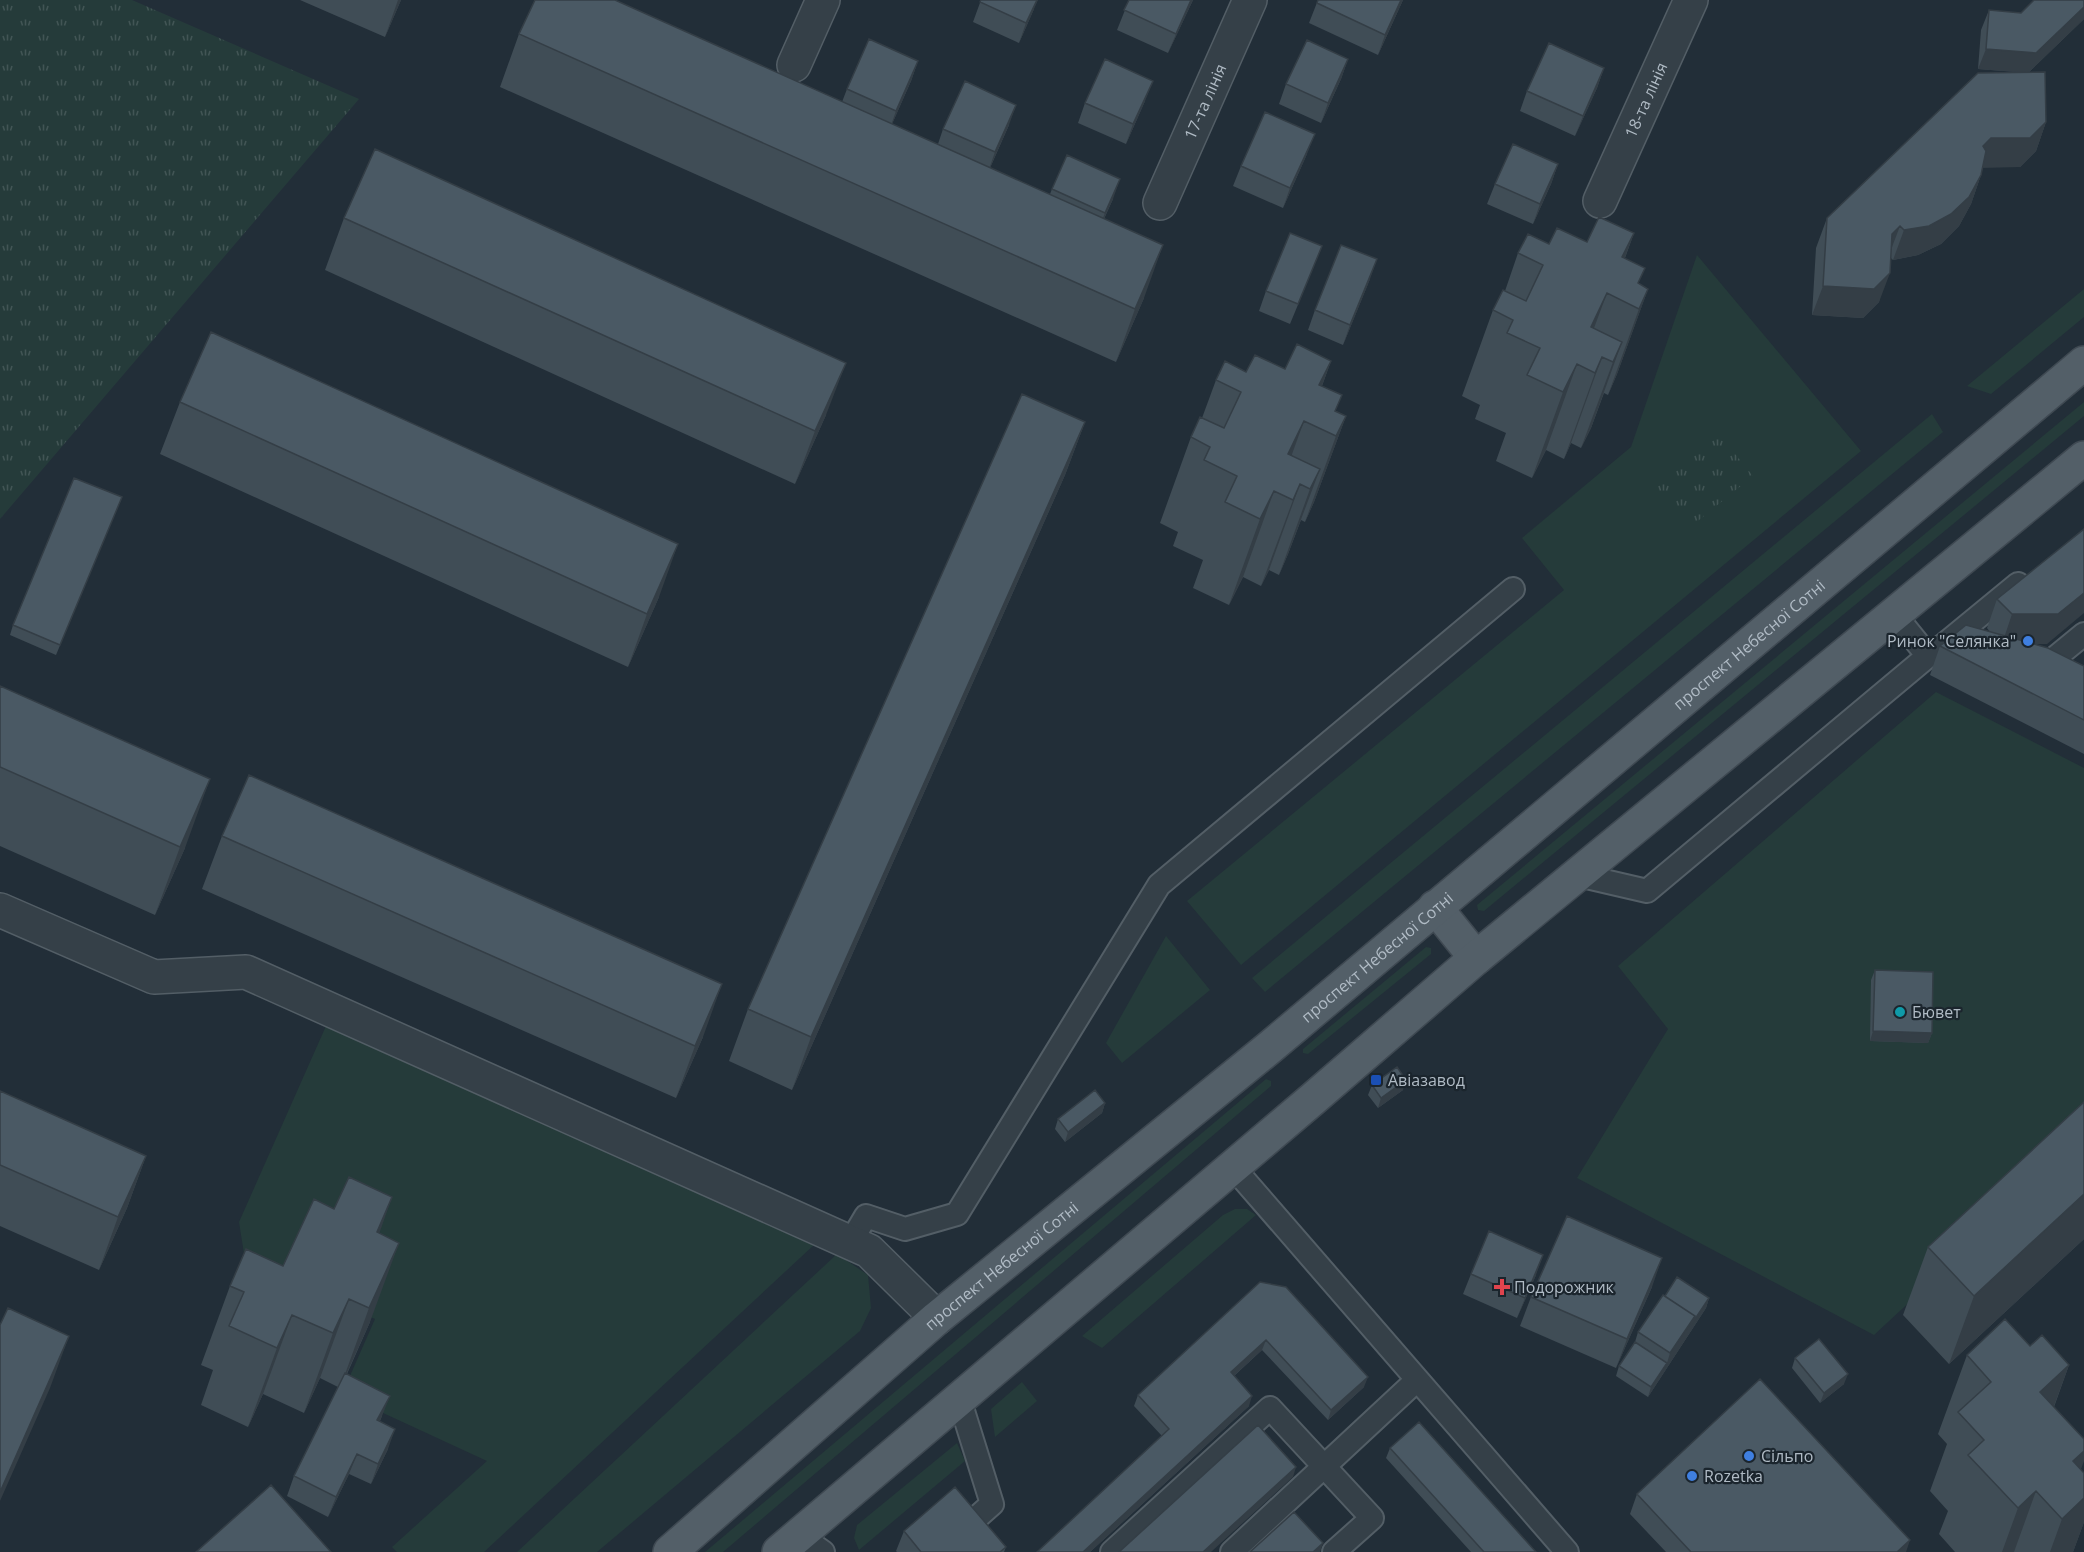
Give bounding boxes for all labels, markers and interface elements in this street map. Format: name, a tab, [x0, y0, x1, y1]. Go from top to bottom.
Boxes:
street label: 18-та лінія	[1619, 59, 1672, 141]
street label: 17-та лінія	[1179, 60, 1231, 143]
street label: проспект Небесної Сотні	[1668, 574, 1830, 715]
place label: Ринок "Селянка"	[1887, 630, 2016, 652]
marker: Ринок "Селянка"	[2021, 634, 2035, 648]
street label: проспект Небесної Сотні	[1296, 887, 1458, 1028]
place label: Бювет	[1912, 1001, 1961, 1023]
marker: Бювет	[1893, 1005, 1907, 1019]
place label: Авіазавод	[1388, 1069, 1465, 1091]
marker: Авіазавод	[1369, 1073, 1383, 1087]
street label: проспект Небесної Сотні	[920, 1196, 1083, 1335]
place label: Подорожник	[1514, 1276, 1615, 1298]
marker: Подорожник	[1495, 1280, 1509, 1294]
place label: Сільпо	[1761, 1445, 1813, 1467]
marker: Сільпо	[1742, 1449, 1756, 1463]
place label: Rozetka	[1704, 1465, 1763, 1487]
marker: Rozetka	[1685, 1469, 1699, 1483]

